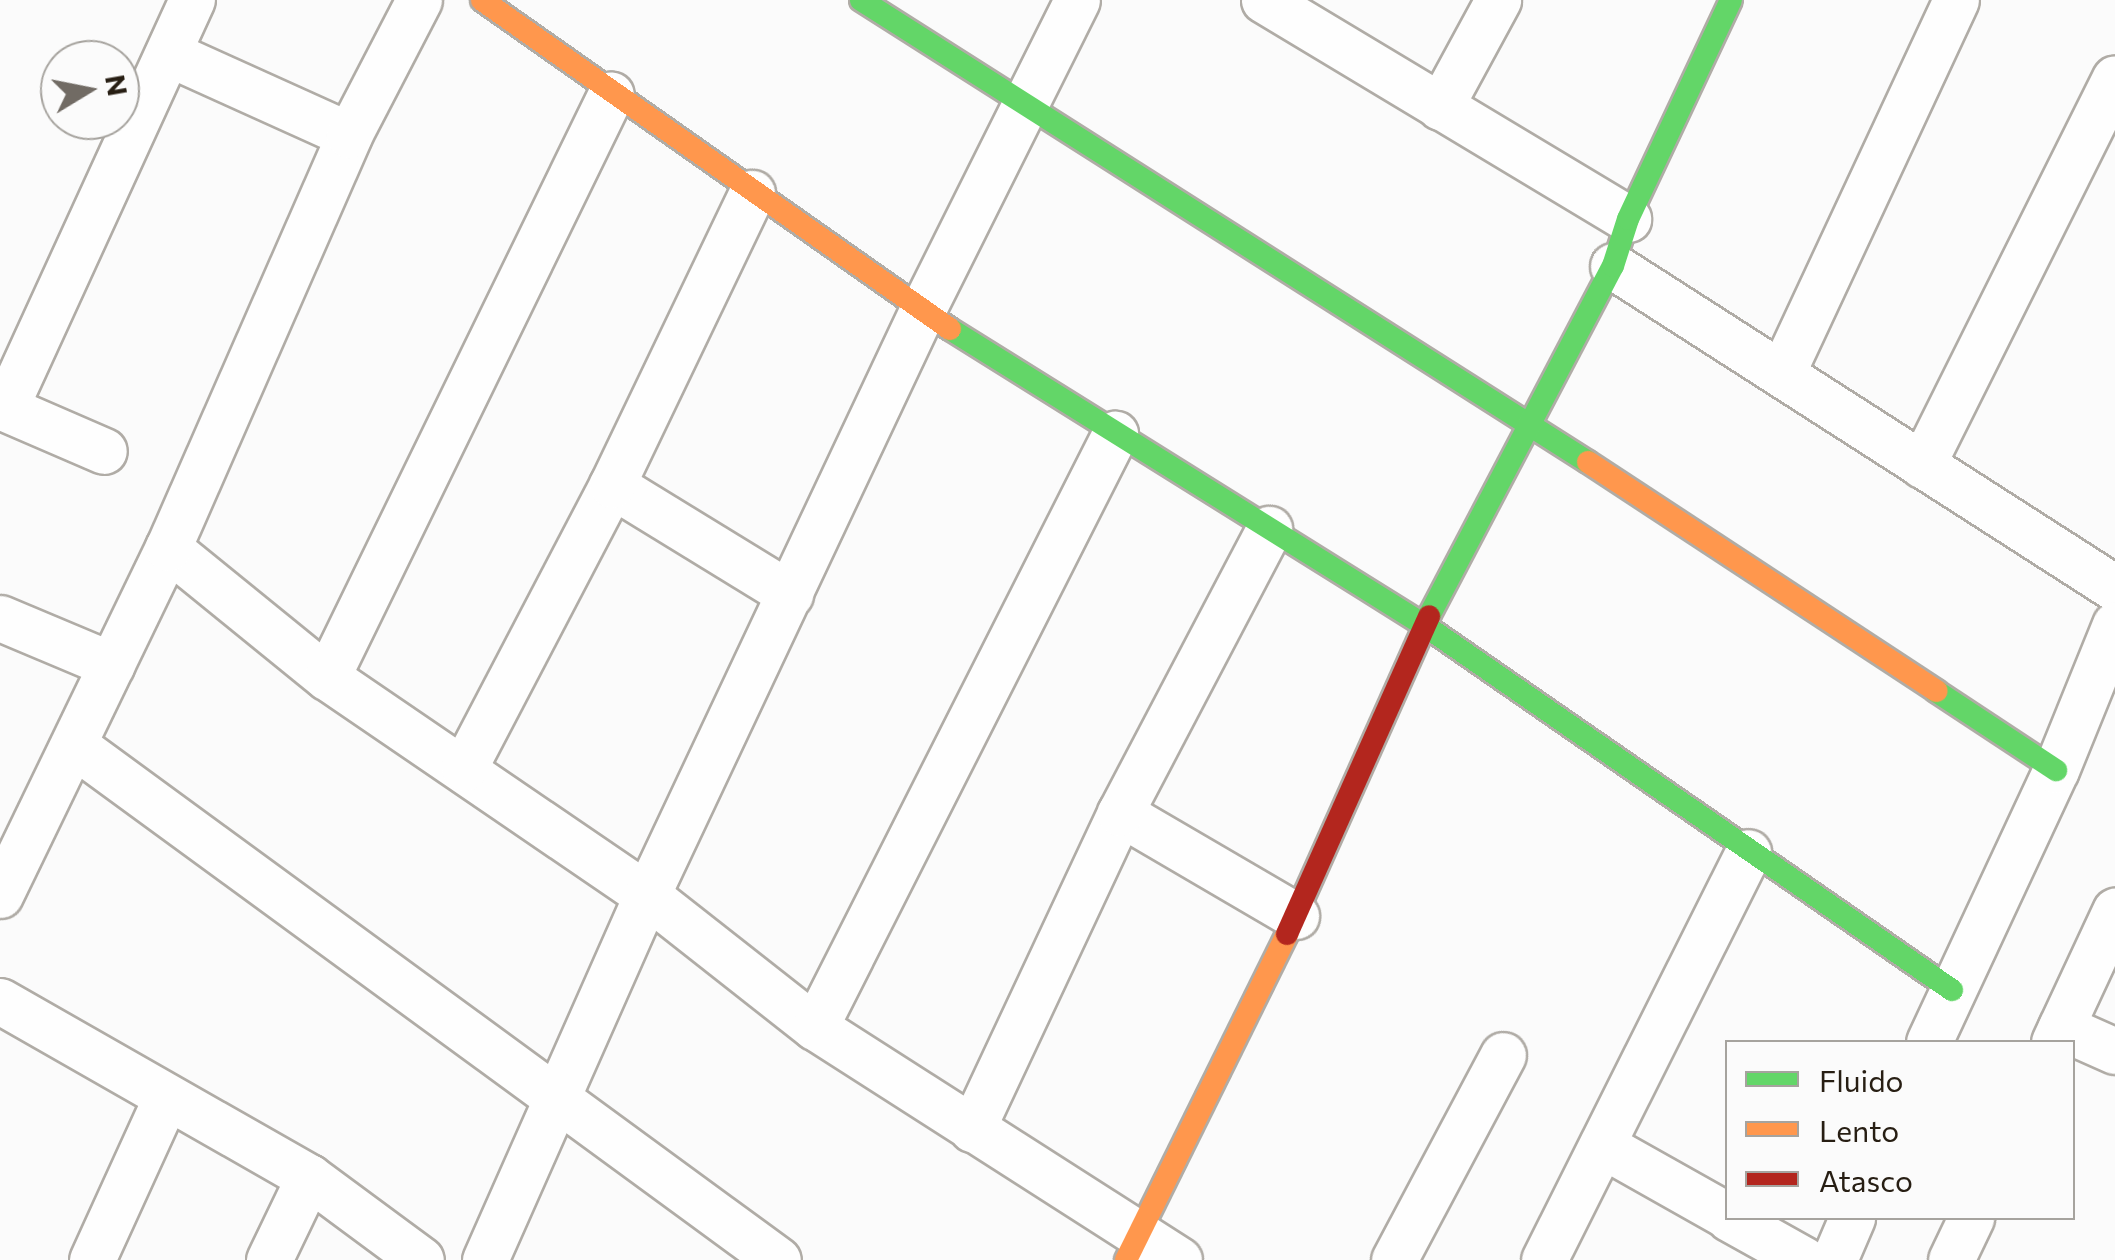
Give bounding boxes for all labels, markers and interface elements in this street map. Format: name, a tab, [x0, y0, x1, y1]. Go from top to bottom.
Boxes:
north arrow	[40, 40, 140, 140]
text: N	[99, 72, 136, 98]
legend	[1725, 1040, 2075, 1220]
text: Fluido	[1819, 1061, 1904, 1098]
text: Lento	[1819, 1111, 1899, 1148]
text: Atasco	[1819, 1161, 1913, 1198]

